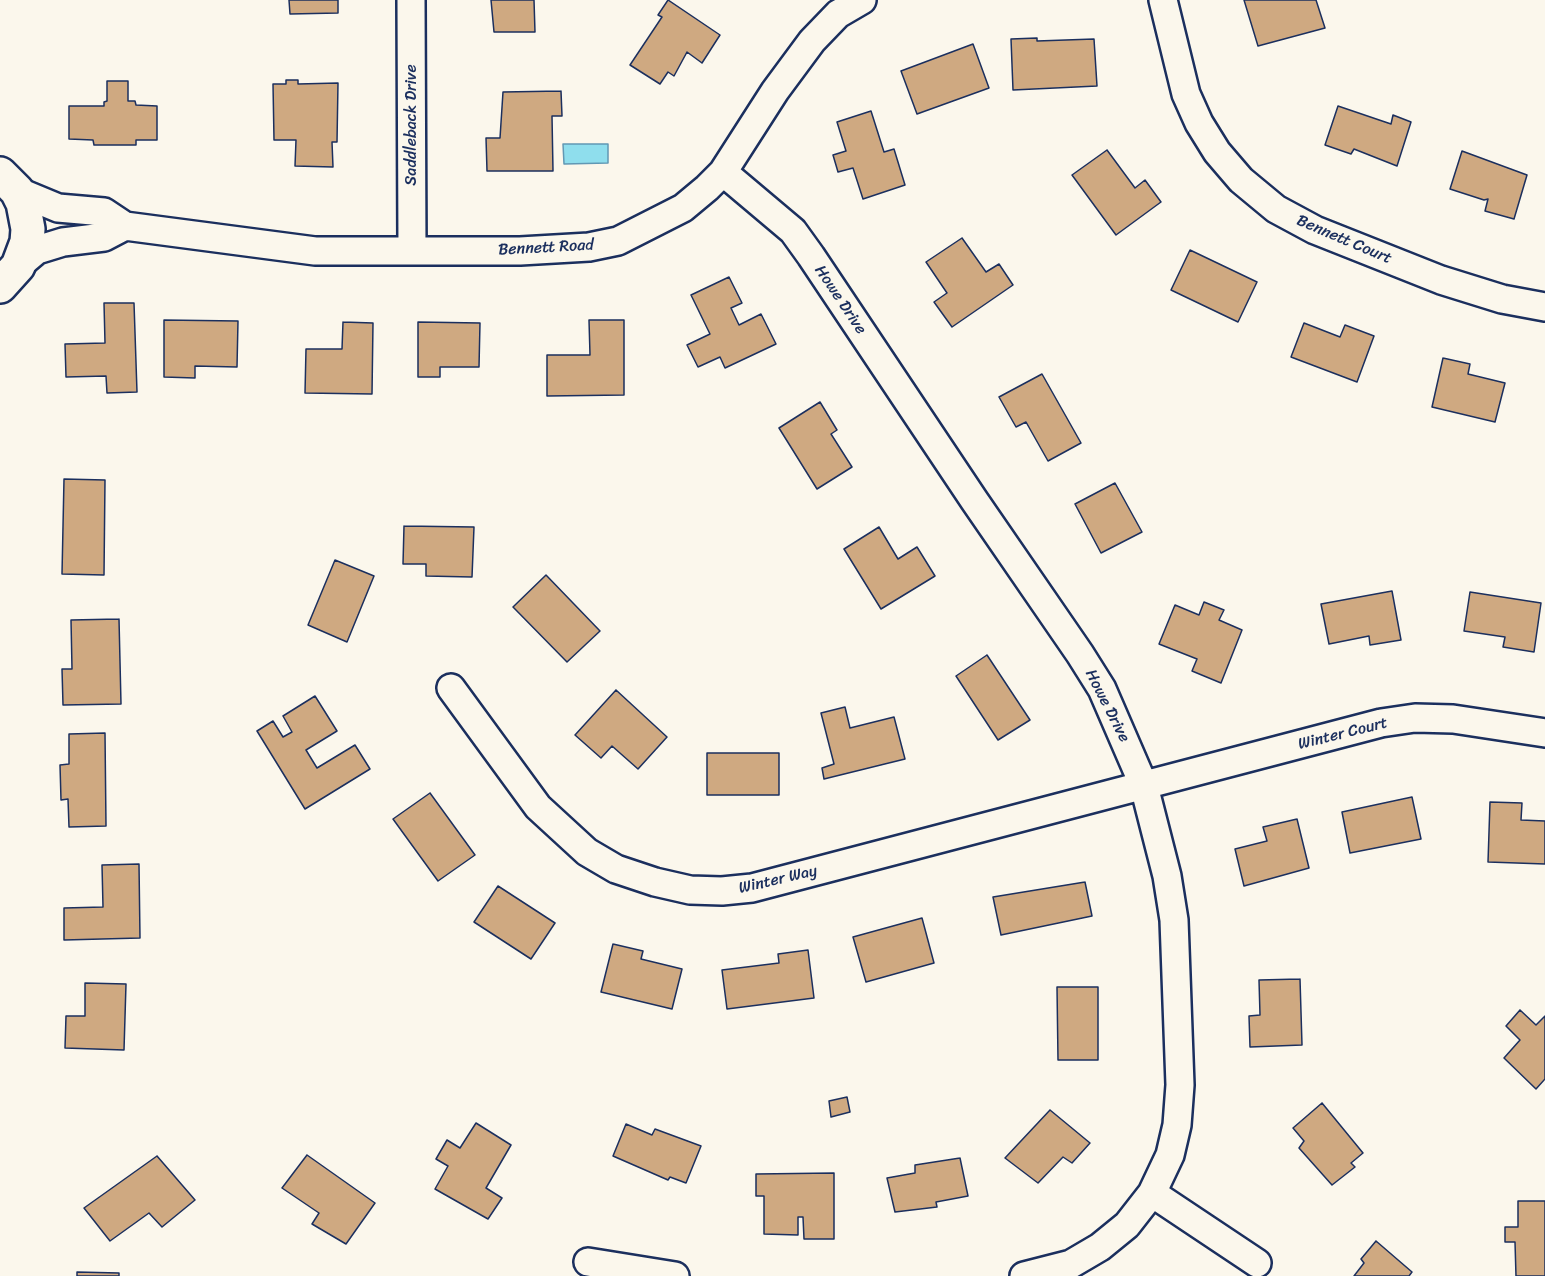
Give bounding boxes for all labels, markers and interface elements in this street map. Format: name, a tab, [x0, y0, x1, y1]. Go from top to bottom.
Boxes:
street label: Saddleback Drive	[402, 64, 422, 186]
street label: Bennett Court	[1294, 211, 1394, 269]
street label: Bennett Road	[498, 236, 594, 260]
street label: Howe Drive	[810, 262, 870, 338]
street label: Howe Drive	[1080, 666, 1134, 746]
street label: Winter Court	[1296, 714, 1390, 754]
street label: Winter Way	[737, 862, 819, 898]

